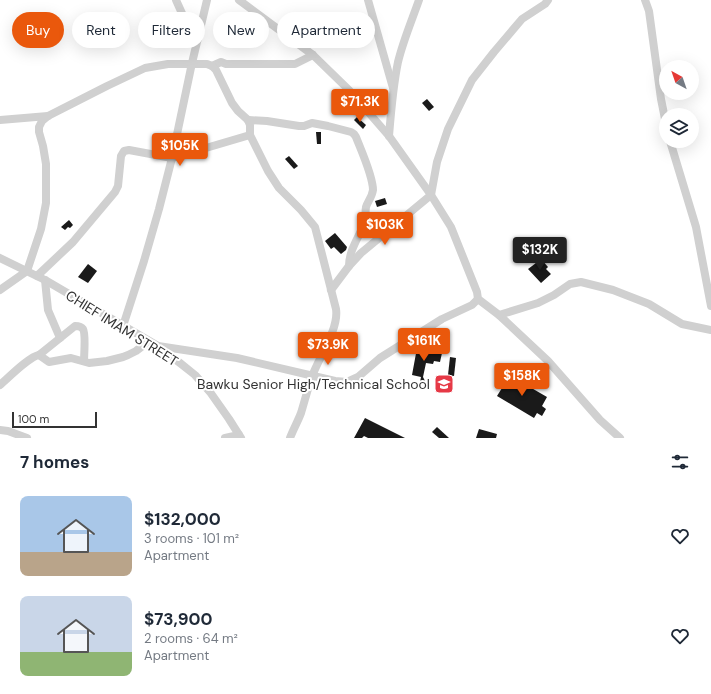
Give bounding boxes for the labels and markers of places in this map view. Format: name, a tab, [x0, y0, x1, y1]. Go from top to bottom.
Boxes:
pin: $71.3K	[327, 89, 393, 123]
pin: $105K	[152, 133, 208, 167]
pin: $103K	[357, 212, 413, 246]
pin: $132K	[512, 237, 568, 271]
pin: $161K	[396, 328, 452, 362]
pin: $73.9K	[295, 332, 361, 366]
pin: $158K	[494, 363, 550, 397]
school or university icon: Bawku Senior High/Technical School	[433, 373, 455, 395]
place label: Bawku Senior High/Technical School	[197, 375, 430, 393]

